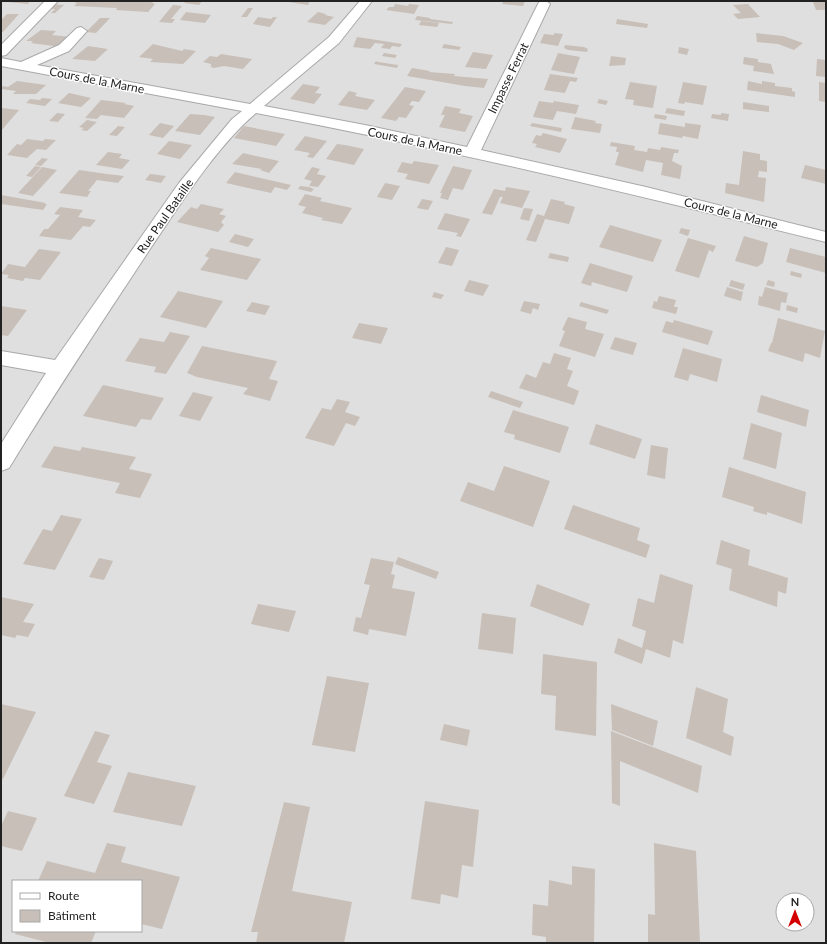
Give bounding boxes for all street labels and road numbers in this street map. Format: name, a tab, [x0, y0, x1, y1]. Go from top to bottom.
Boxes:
street label: Impasse Ferrat	[484, 39, 532, 116]
street label: Cours de la Marne	[48, 63, 146, 97]
street label: Cours de la Marne	[366, 124, 464, 158]
street label: Rue Paul Bataille	[134, 176, 196, 256]
street label: Cours de la Marne	[682, 194, 780, 232]

